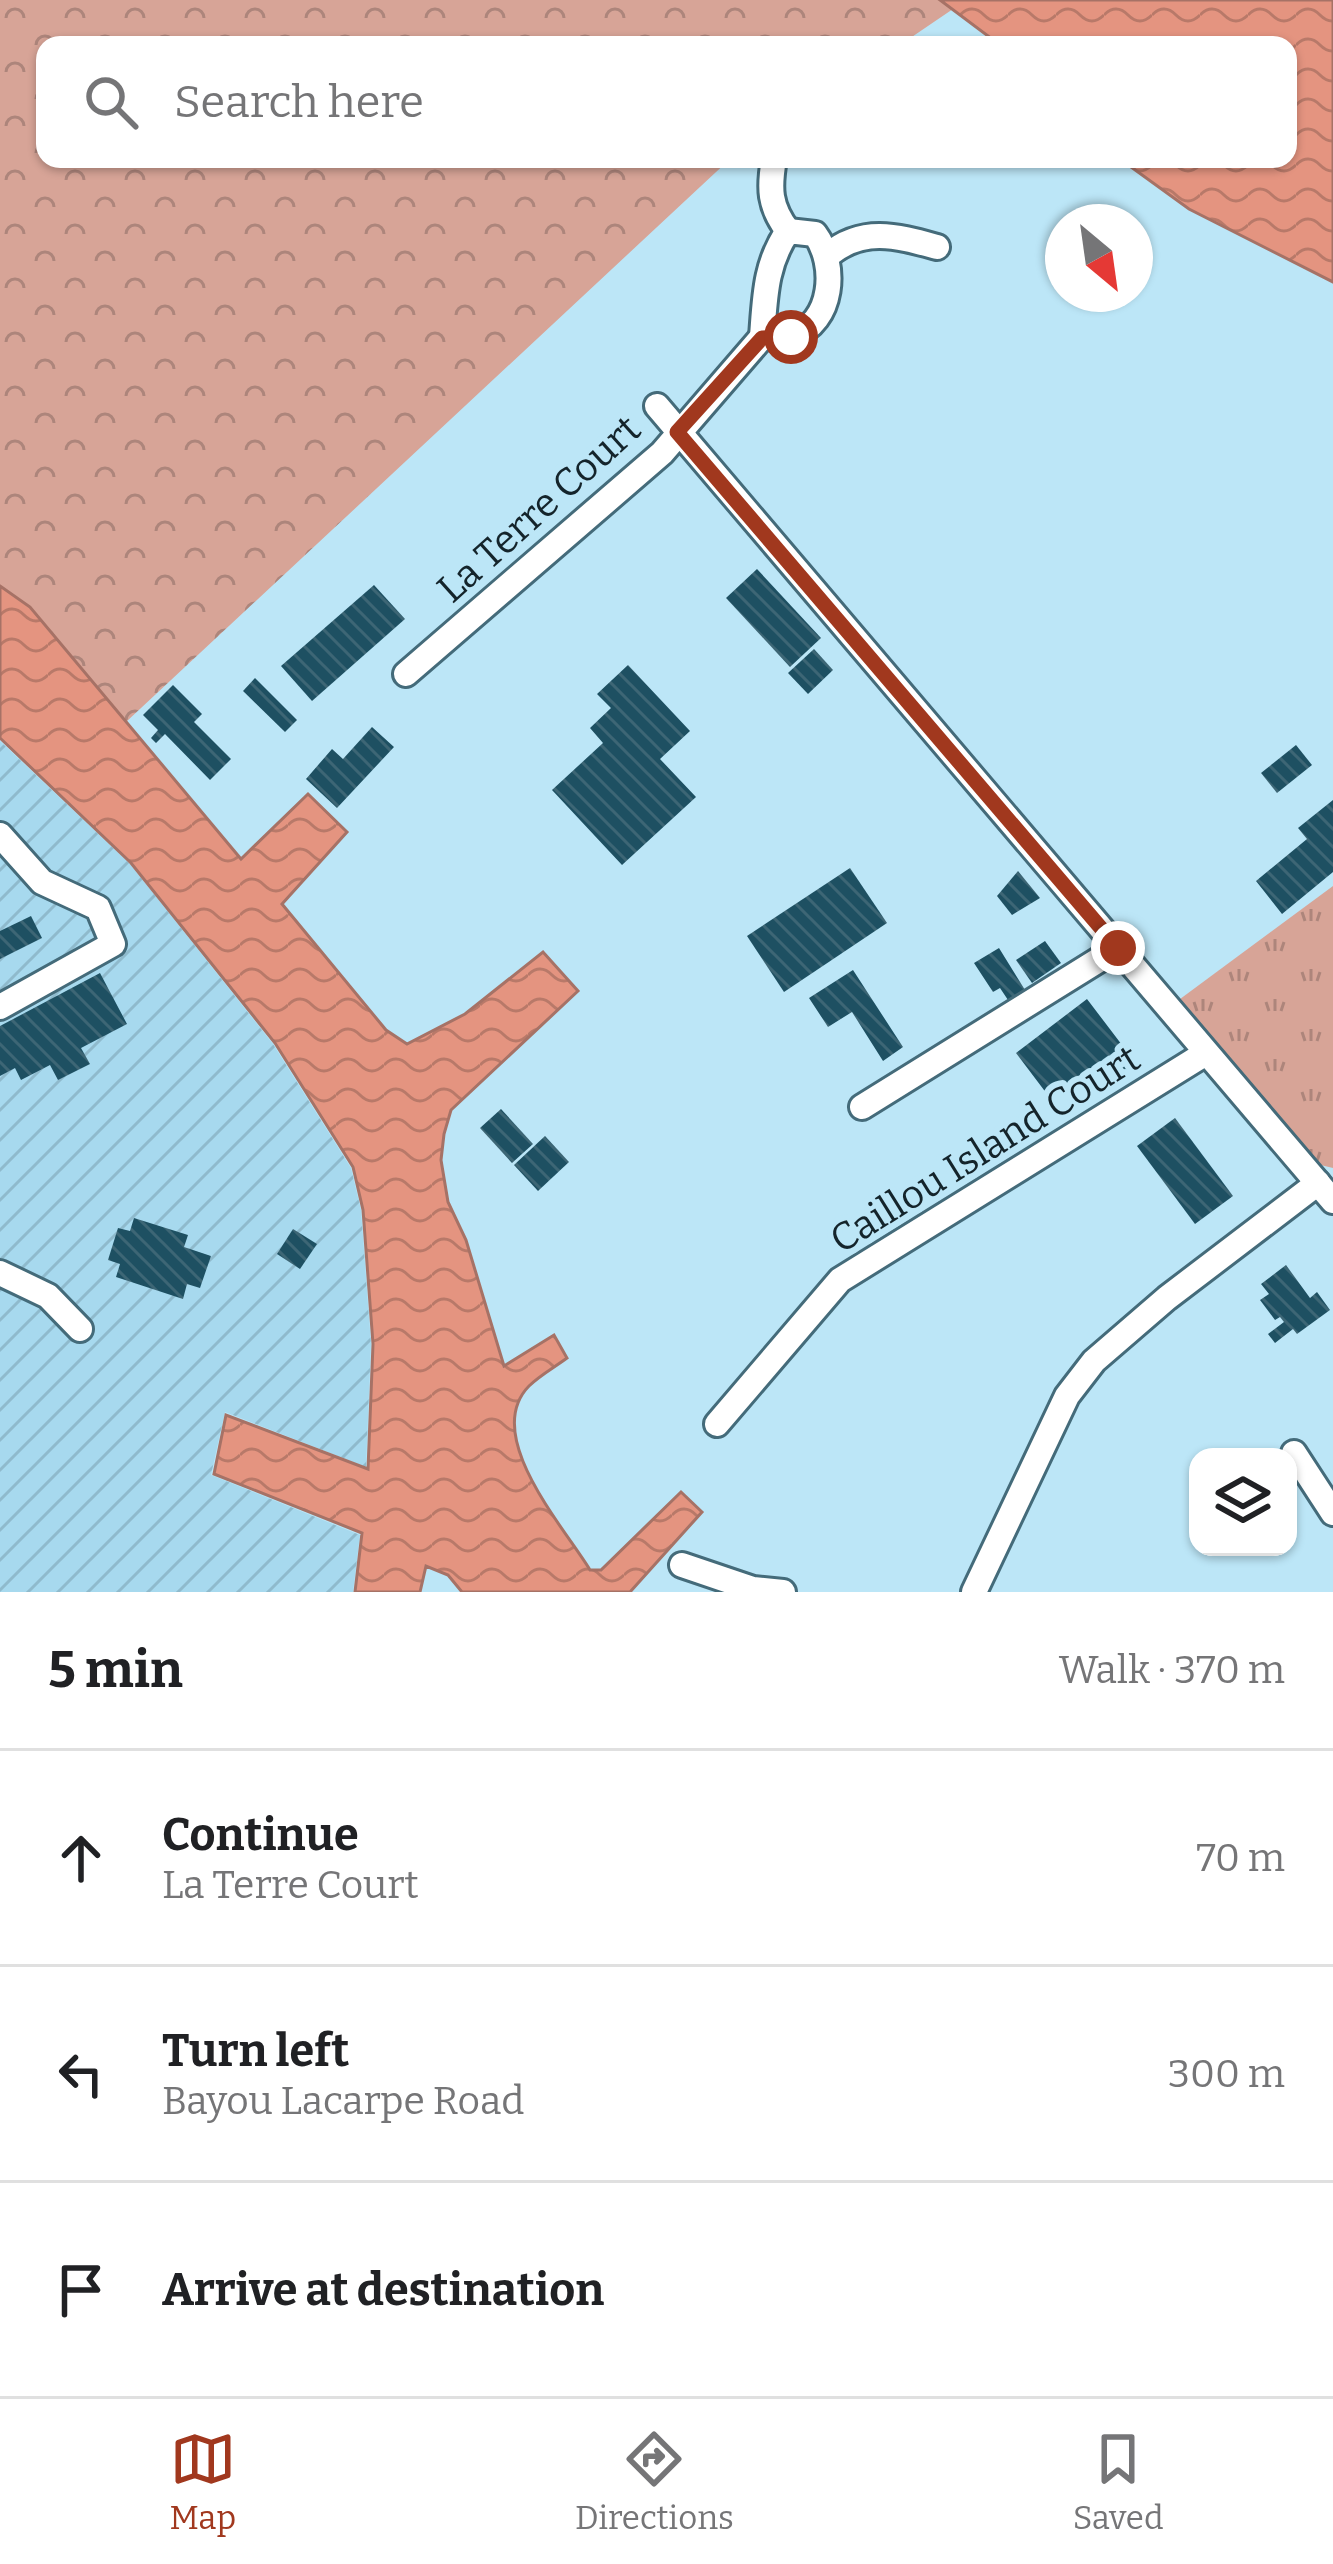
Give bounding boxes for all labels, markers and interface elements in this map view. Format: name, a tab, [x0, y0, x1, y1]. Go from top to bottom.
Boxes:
search box	[36, 36, 1297, 168]
icon: search	[78, 69, 144, 135]
text: Search here	[174, 75, 424, 129]
north arrow	[1045, 204, 1153, 312]
route start	[764, 310, 818, 364]
street label: La Terre Court	[428, 406, 650, 612]
route end	[1091, 921, 1145, 975]
street label: Caillou Island Court	[822, 1035, 1148, 1263]
map controls	[1189, 1448, 1297, 1556]
button: layers	[1189, 1448, 1297, 1556]
text: 5 min	[48, 1639, 183, 1701]
text: Walk · 370 m	[1059, 1647, 1285, 1693]
text: Continue	[162, 1808, 359, 1862]
icon: ahead	[48, 1825, 114, 1891]
text: 70 m	[1196, 1835, 1285, 1881]
text: La Terre Court	[162, 1862, 419, 1908]
text: Turn left	[162, 2024, 349, 2078]
icon: left	[48, 2041, 114, 2107]
text: 300 m	[1168, 2051, 1285, 2097]
text: Bayou Lacarpe Road	[162, 2078, 524, 2124]
icon: arrive	[48, 2257, 114, 2323]
text: Arrive at destination	[162, 2263, 604, 2317]
tab: Map	[170, 2426, 236, 2538]
tab: Directions	[575, 2426, 734, 2538]
tab: Saved	[1073, 2426, 1163, 2538]

